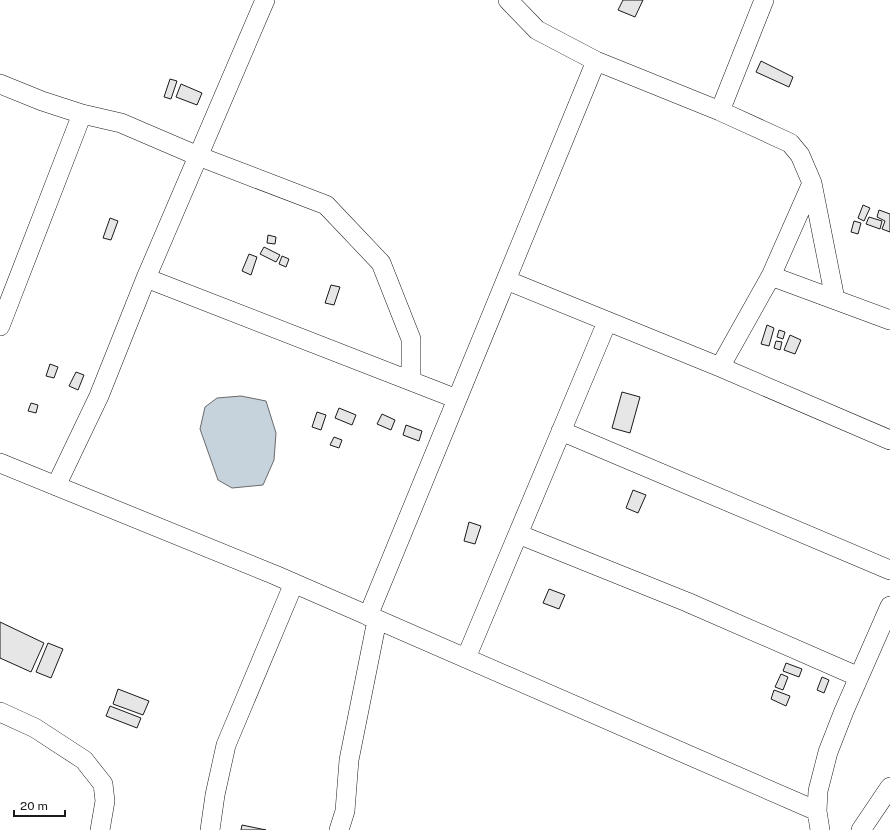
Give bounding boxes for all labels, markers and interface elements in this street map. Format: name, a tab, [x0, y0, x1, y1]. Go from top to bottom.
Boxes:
scale bar	[14, 792, 65, 818]
text: 20 m	[20, 799, 48, 813]

